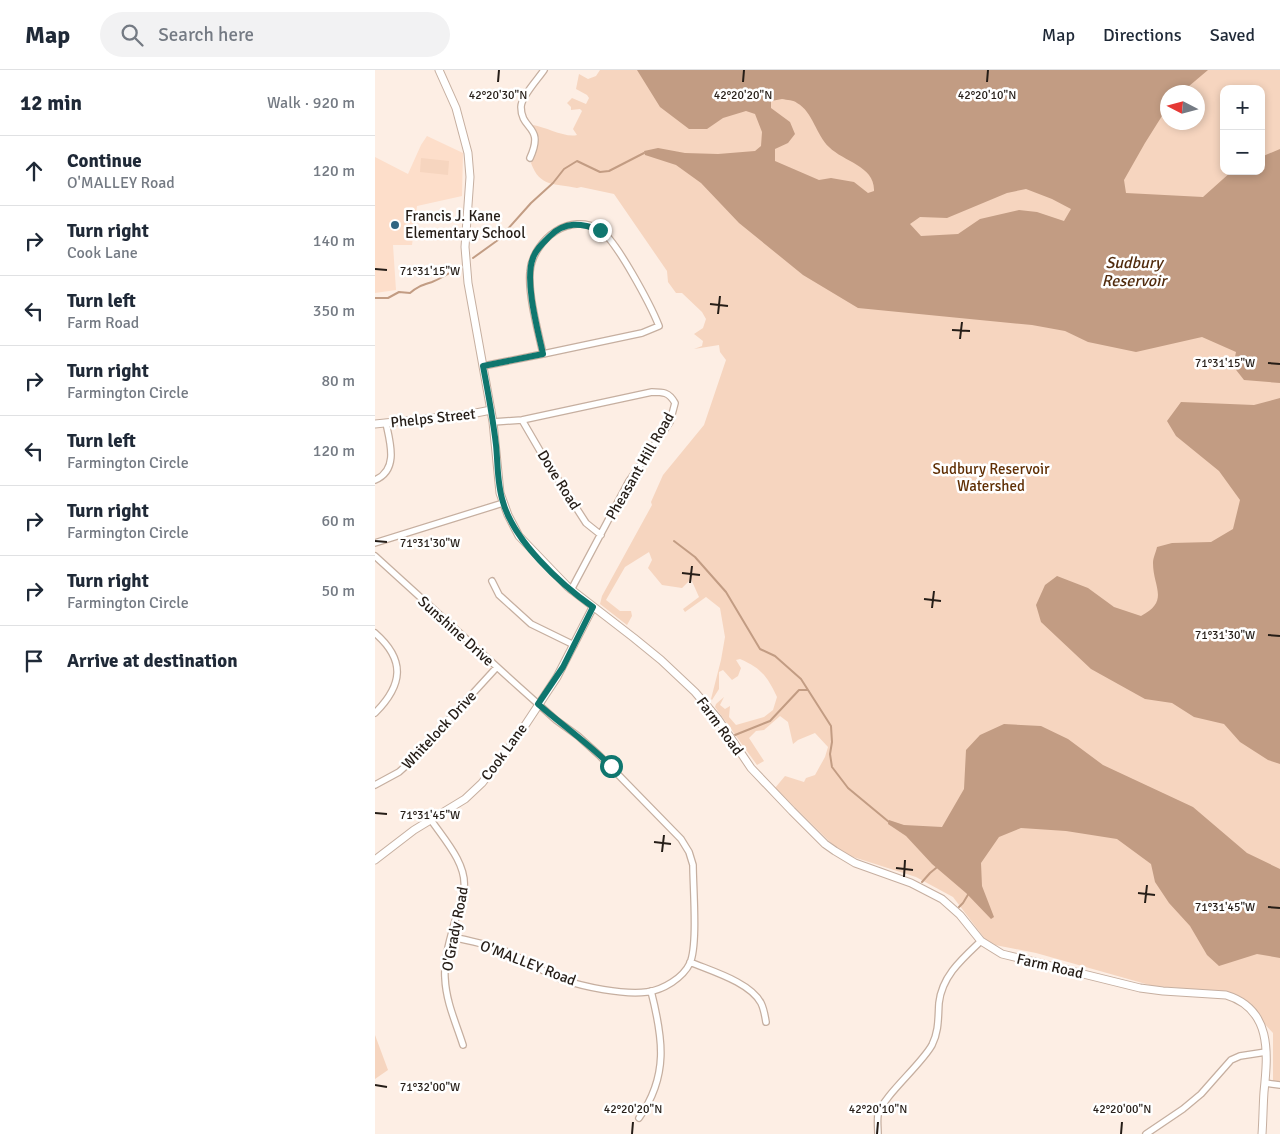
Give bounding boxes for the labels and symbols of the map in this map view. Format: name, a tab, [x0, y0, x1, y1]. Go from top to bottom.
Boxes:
north arrow	[1160, 85, 1205, 130]
text: 42°20'30"N	[469, 88, 527, 103]
text: 42°20'20"N	[714, 88, 772, 103]
text: 42°20'10"N	[958, 88, 1016, 103]
place label: Francis J. Kane Elementary School	[405, 207, 526, 242]
marker: Francis J. Kane Elementary School	[389, 219, 401, 231]
route end	[589, 219, 612, 242]
water label: Sudbury Reservoir	[1102, 253, 1168, 291]
text: 71°31'15"W	[400, 264, 460, 279]
text: 71°31'15"W	[1195, 356, 1255, 371]
street label: Phelps Street	[390, 405, 476, 431]
street label: Pheasant Hill Road	[602, 409, 678, 523]
street label: Dove Road	[534, 447, 584, 513]
park label: Sudbury Reservoir Watershed	[932, 460, 1050, 495]
text: 71°31'30"W	[400, 536, 460, 551]
street label: Sunshine Drive	[414, 592, 498, 670]
text: 71°31'30"W	[1195, 628, 1255, 643]
street label: Whitelock Drive	[398, 687, 480, 773]
street label: Farm Road	[693, 693, 747, 759]
street label: Cook Lane	[477, 720, 531, 784]
route start	[600, 755, 623, 778]
text: 71°31'45"W	[400, 808, 460, 823]
street label: O'Grady Road	[438, 885, 472, 973]
text: 71°31'45"W	[1195, 900, 1255, 915]
street label: O'MALLEY Road	[478, 936, 578, 990]
street label: Farm Road	[1015, 950, 1085, 982]
text: 71°32'00"W	[400, 1080, 460, 1095]
text: 42°20'20"N	[604, 1102, 662, 1117]
text: 42°20'10"N	[849, 1102, 907, 1117]
text: 42°20'00"N	[1093, 1102, 1151, 1117]

